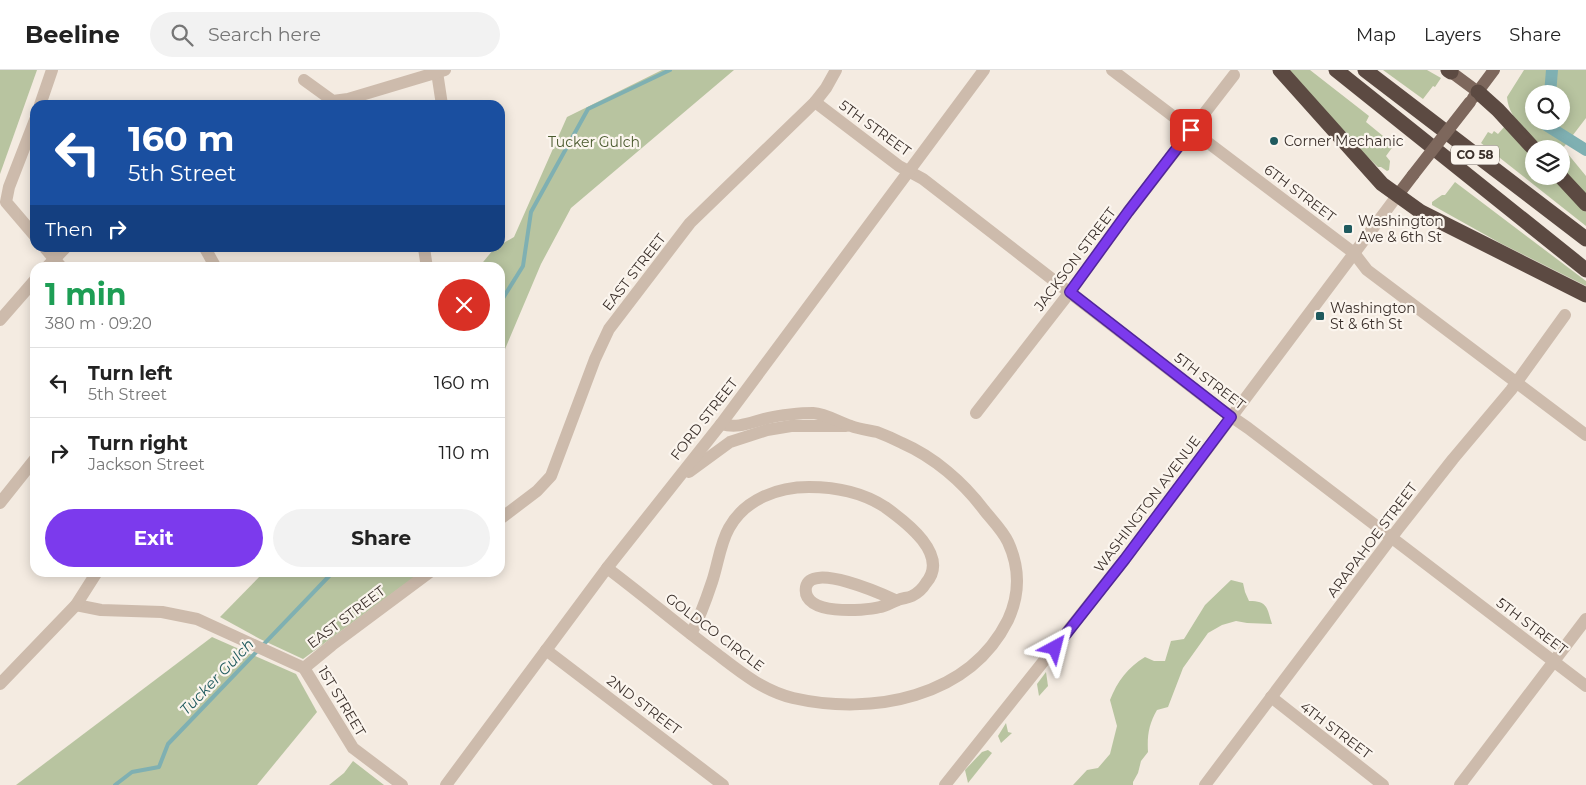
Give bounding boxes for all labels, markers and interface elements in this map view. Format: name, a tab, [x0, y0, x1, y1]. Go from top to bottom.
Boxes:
search box	[150, 12, 500, 57]
text: Beeline	[25, 20, 120, 49]
icon: search	[168, 21, 196, 49]
text: Search here	[208, 23, 321, 46]
text: Map	[1356, 24, 1396, 46]
text: Layers	[1424, 24, 1481, 46]
text: Share	[1509, 24, 1561, 46]
map controls	[1525, 85, 1570, 185]
button: search	[1525, 85, 1570, 130]
street label: 5TH STREET	[836, 96, 914, 160]
pin	[1170, 109, 1212, 151]
icon: arrive	[1177, 116, 1205, 144]
text: 160 m	[128, 117, 234, 160]
icon: left	[45, 120, 110, 185]
place label: Corner Mechanic	[1284, 132, 1404, 150]
park label: Tucker Gulch	[548, 133, 640, 151]
marker: Corner Mechanic	[1268, 135, 1280, 147]
button: layers	[1525, 140, 1570, 185]
road number: CO 58	[1451, 146, 1499, 164]
text: 5th Street	[128, 160, 237, 187]
street label: 6TH STREET	[1261, 160, 1339, 226]
street label: JACKSON STREET	[1030, 204, 1120, 315]
place label: Washington Ave & 6th St	[1358, 212, 1444, 246]
icon: right	[103, 215, 131, 243]
text: Then	[45, 218, 93, 241]
marker: Washington Ave & 6th St	[1342, 223, 1354, 235]
street label: EAST STREET	[598, 230, 670, 314]
text: 1 min	[45, 276, 126, 313]
button: close	[438, 279, 490, 331]
place label: Washington St & 6th St	[1330, 299, 1416, 333]
marker: Washington St & 6th St	[1314, 310, 1326, 322]
text: 380 m · 09:20	[45, 314, 152, 333]
street label: 5TH STREET	[1171, 348, 1249, 414]
text: Turn left	[88, 362, 173, 385]
icon: left	[45, 369, 73, 397]
text: 160 m	[434, 371, 490, 394]
street label: FORD STREET	[666, 374, 742, 464]
text: 5th Street	[88, 385, 167, 404]
text: Turn right	[88, 432, 188, 455]
street label: WASHINGTON AVENUE	[1090, 432, 1204, 576]
icon: right	[45, 439, 73, 467]
text: 110 m	[439, 441, 490, 464]
text: Jackson Street	[88, 455, 205, 474]
street label: ARAPAHOE STREET	[1323, 479, 1421, 601]
button: Exit	[45, 509, 263, 567]
button: Share	[273, 509, 490, 567]
street label: EAST STREET	[303, 582, 389, 652]
street label: GOLDCO CIRCLE	[662, 589, 768, 675]
street label: 5TH STREET	[1493, 593, 1571, 659]
position arrow	[1028, 621, 1080, 673]
water label: Tucker Gulch	[176, 635, 258, 719]
street label: 1ST STREET	[314, 663, 370, 739]
street label: 2ND STREET	[603, 671, 685, 739]
street label: 4TH STREET	[1297, 697, 1375, 763]

